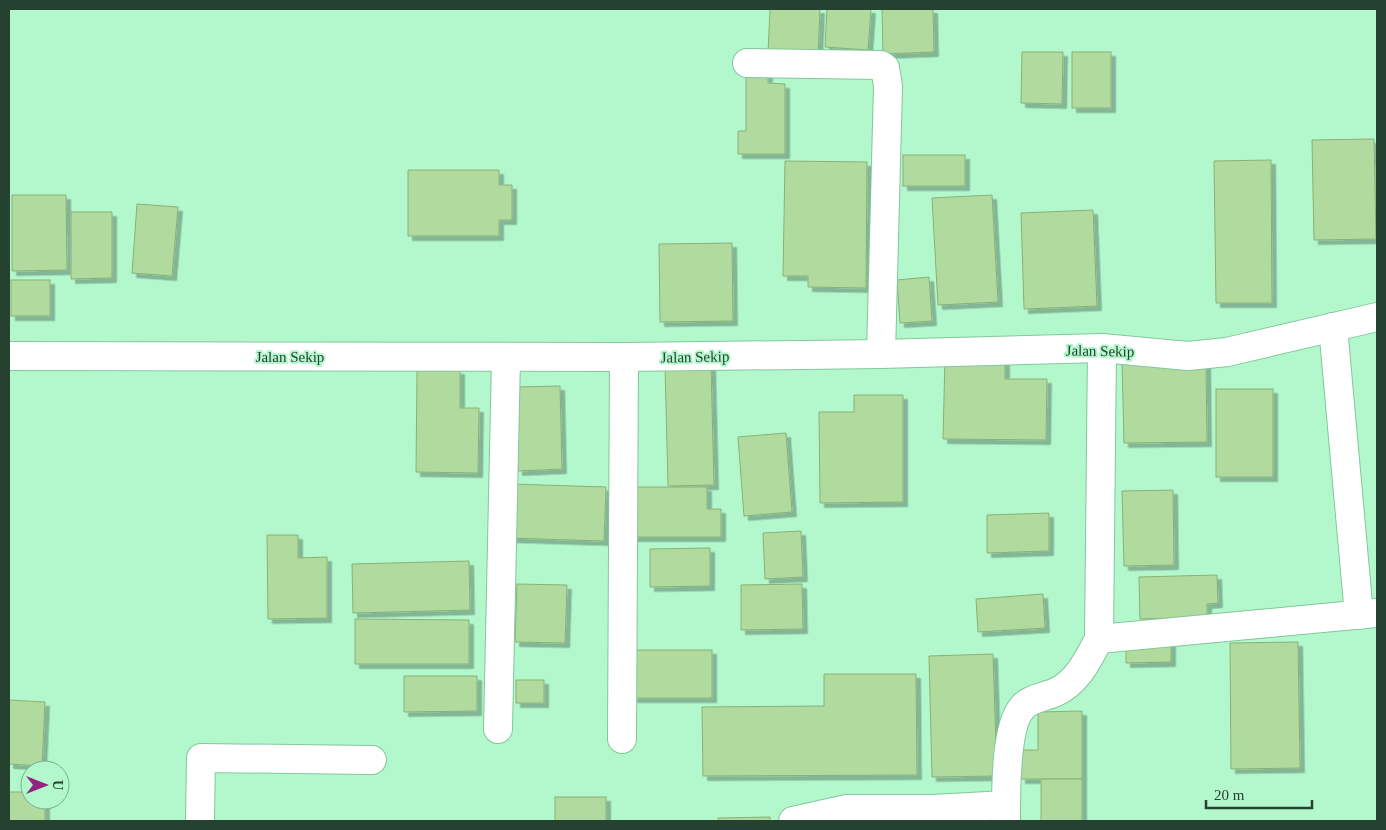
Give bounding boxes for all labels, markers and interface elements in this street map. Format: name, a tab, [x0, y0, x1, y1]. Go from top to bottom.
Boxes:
street label: Jalan Sekip	[1065, 342, 1135, 360]
street label: Jalan Sekip	[660, 348, 730, 366]
street label: Jalan Sekip	[256, 349, 324, 365]
north arrow	[20, 760, 70, 810]
scale bar	[1206, 778, 1312, 810]
text: U	[50, 780, 65, 790]
text: 20 m	[1214, 787, 1245, 803]

